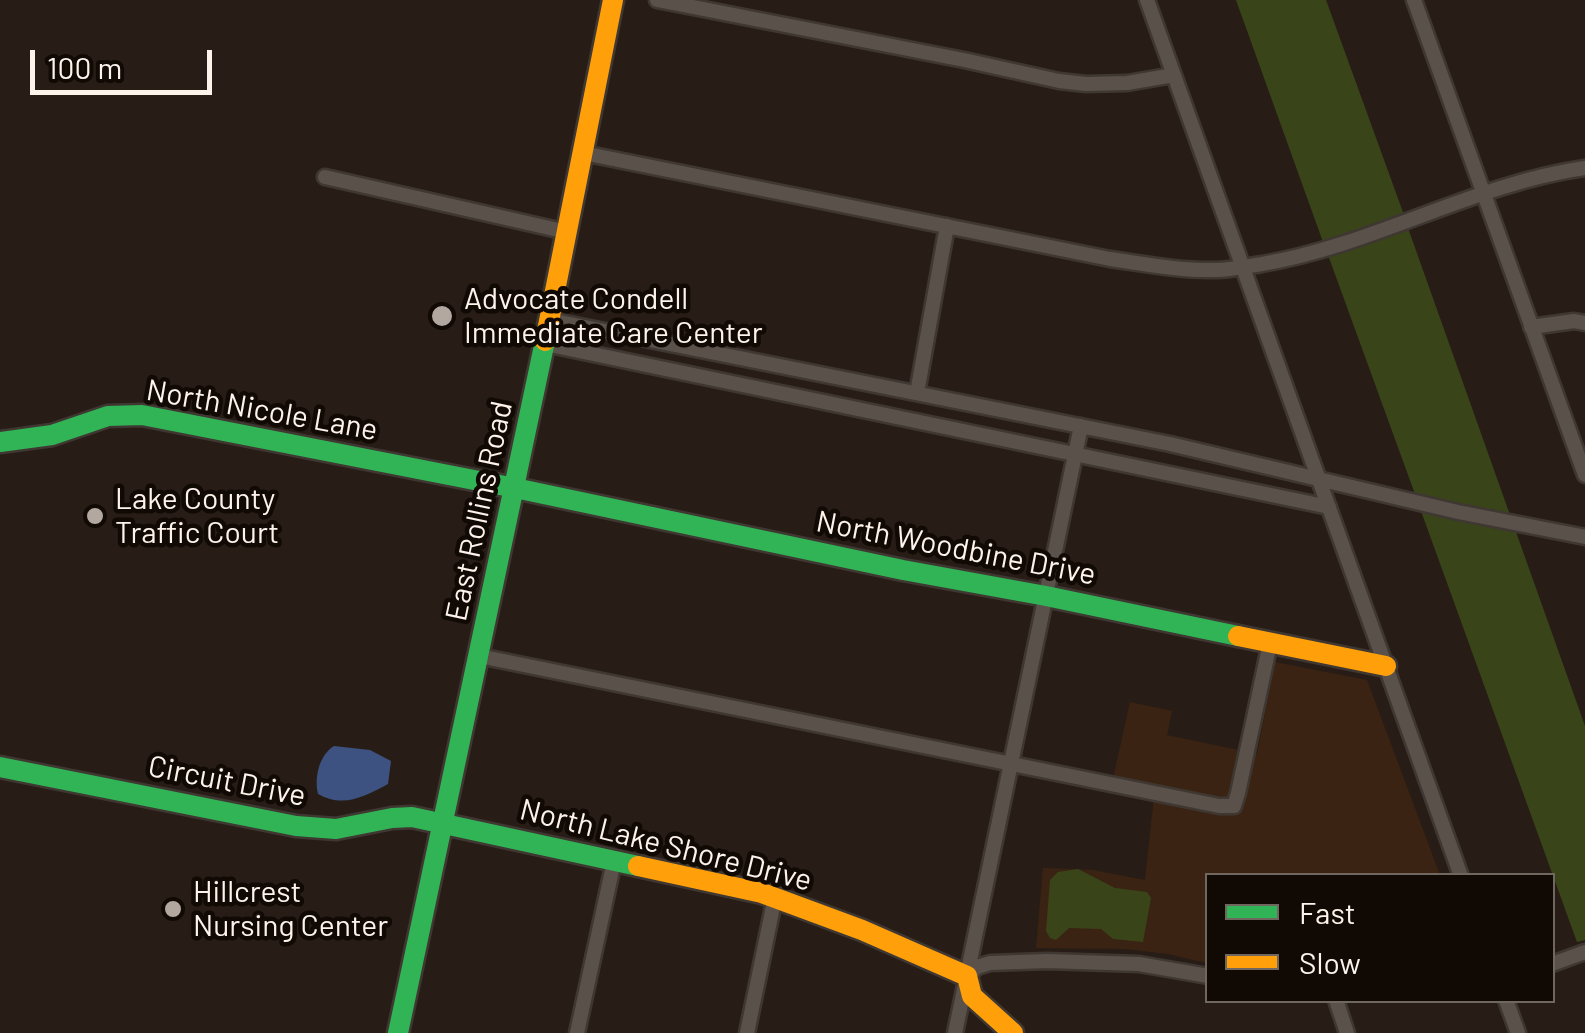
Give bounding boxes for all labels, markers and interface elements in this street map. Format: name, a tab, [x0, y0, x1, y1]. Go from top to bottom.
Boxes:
scale bar	[35, 30, 218, 92]
text: 100 m	[47, 49, 122, 85]
place label: Advocate Condell Immediate Care Center	[464, 281, 763, 352]
marker: Advocate Condell Immediate Care Center	[429, 303, 455, 329]
street label: North Nicole Lane	[144, 372, 380, 448]
street label: East Rollins Road	[438, 398, 520, 624]
place label: Lake County Traffic Court	[115, 481, 279, 552]
street label: North Woodbine Drive	[813, 503, 1099, 593]
marker: Lake County Traffic Court	[84, 505, 106, 527]
street label: Circuit Drive	[145, 748, 309, 814]
street label: North Lake Shore Drive	[516, 791, 816, 899]
legend	[1205, 873, 1555, 1003]
place label: Hillcrest Nursing Center	[193, 874, 388, 944]
text: Fast	[1299, 894, 1356, 930]
marker: Hillcrest Nursing Center	[162, 898, 184, 920]
text: Slow	[1299, 944, 1361, 980]

